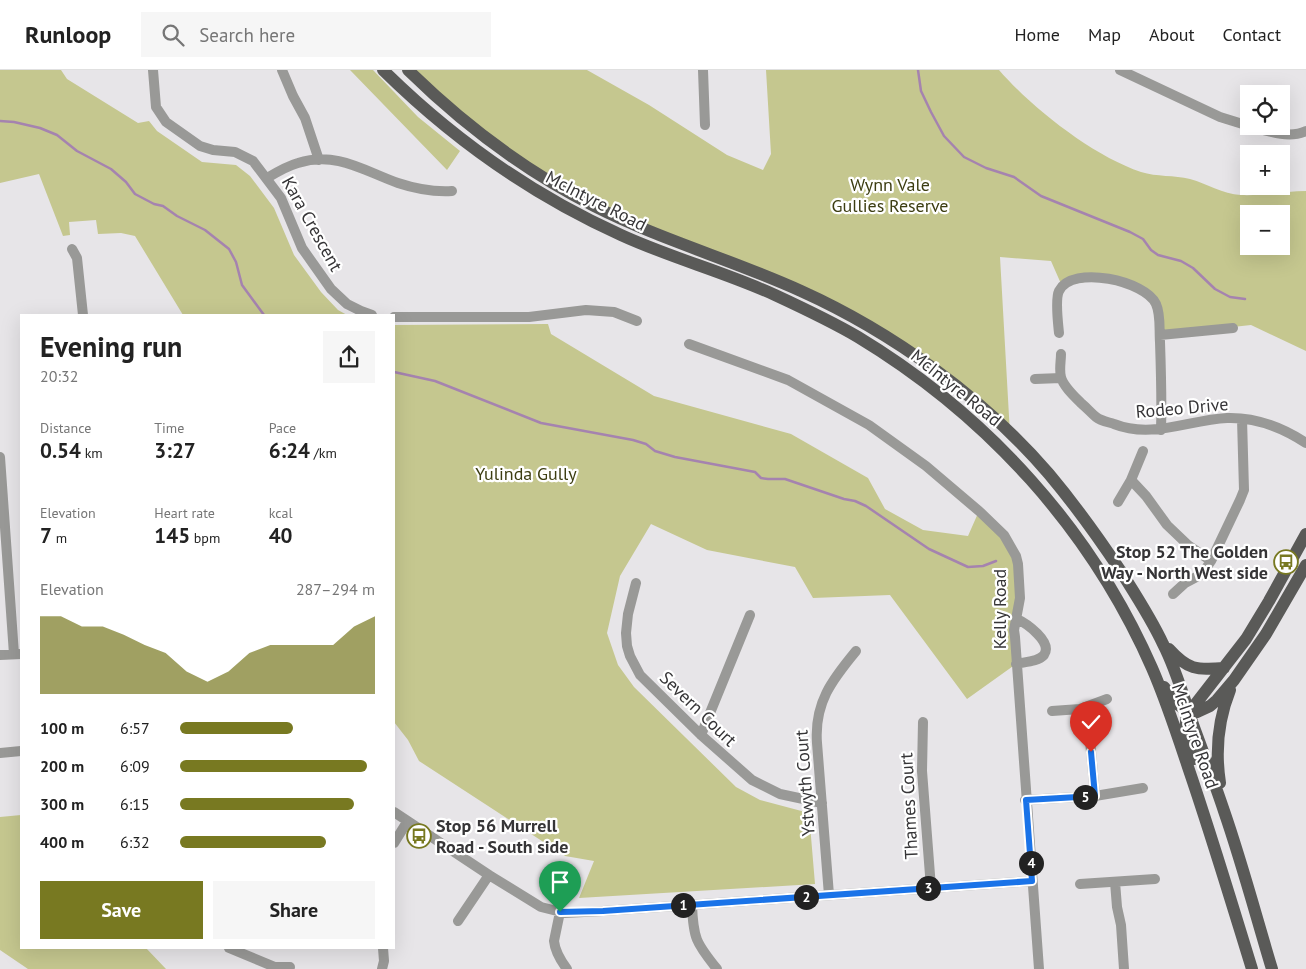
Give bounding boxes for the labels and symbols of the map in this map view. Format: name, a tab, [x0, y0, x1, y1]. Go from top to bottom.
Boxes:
street label: McIntyre Road	[542, 165, 651, 236]
street label: Kara Crescent	[277, 172, 348, 275]
park label: Wynn Vale Gullies Reserve	[831, 173, 949, 217]
street label: McIntyre Road	[906, 344, 1006, 431]
street label: Rodeo Drive	[1135, 392, 1229, 423]
park label: Yulinda Gully	[475, 462, 577, 485]
place label: Stop 52 The Golden Way - North West side	[1101, 540, 1268, 584]
bus stop icon: Stop 52 The Golden Way - North West side	[1273, 549, 1299, 575]
street label: Kelly Road	[988, 569, 1011, 649]
street label: Severn Court	[655, 666, 742, 751]
street label: McIntyre Road	[1167, 680, 1224, 792]
pin	[1070, 701, 1112, 752]
street label: Ystwyth Court	[789, 729, 820, 837]
street label: Thames Court	[894, 752, 923, 860]
pin: 5	[1072, 784, 1098, 810]
place label: Stop 56 Murrell Road - South side	[436, 814, 568, 858]
bus stop icon: Stop 56 Murrell Road - South side	[406, 823, 432, 849]
pin: 4	[1018, 850, 1044, 876]
pin	[539, 861, 581, 912]
pin: 3	[916, 876, 940, 900]
pin: 2	[794, 884, 818, 910]
pin: 1	[670, 892, 696, 918]

